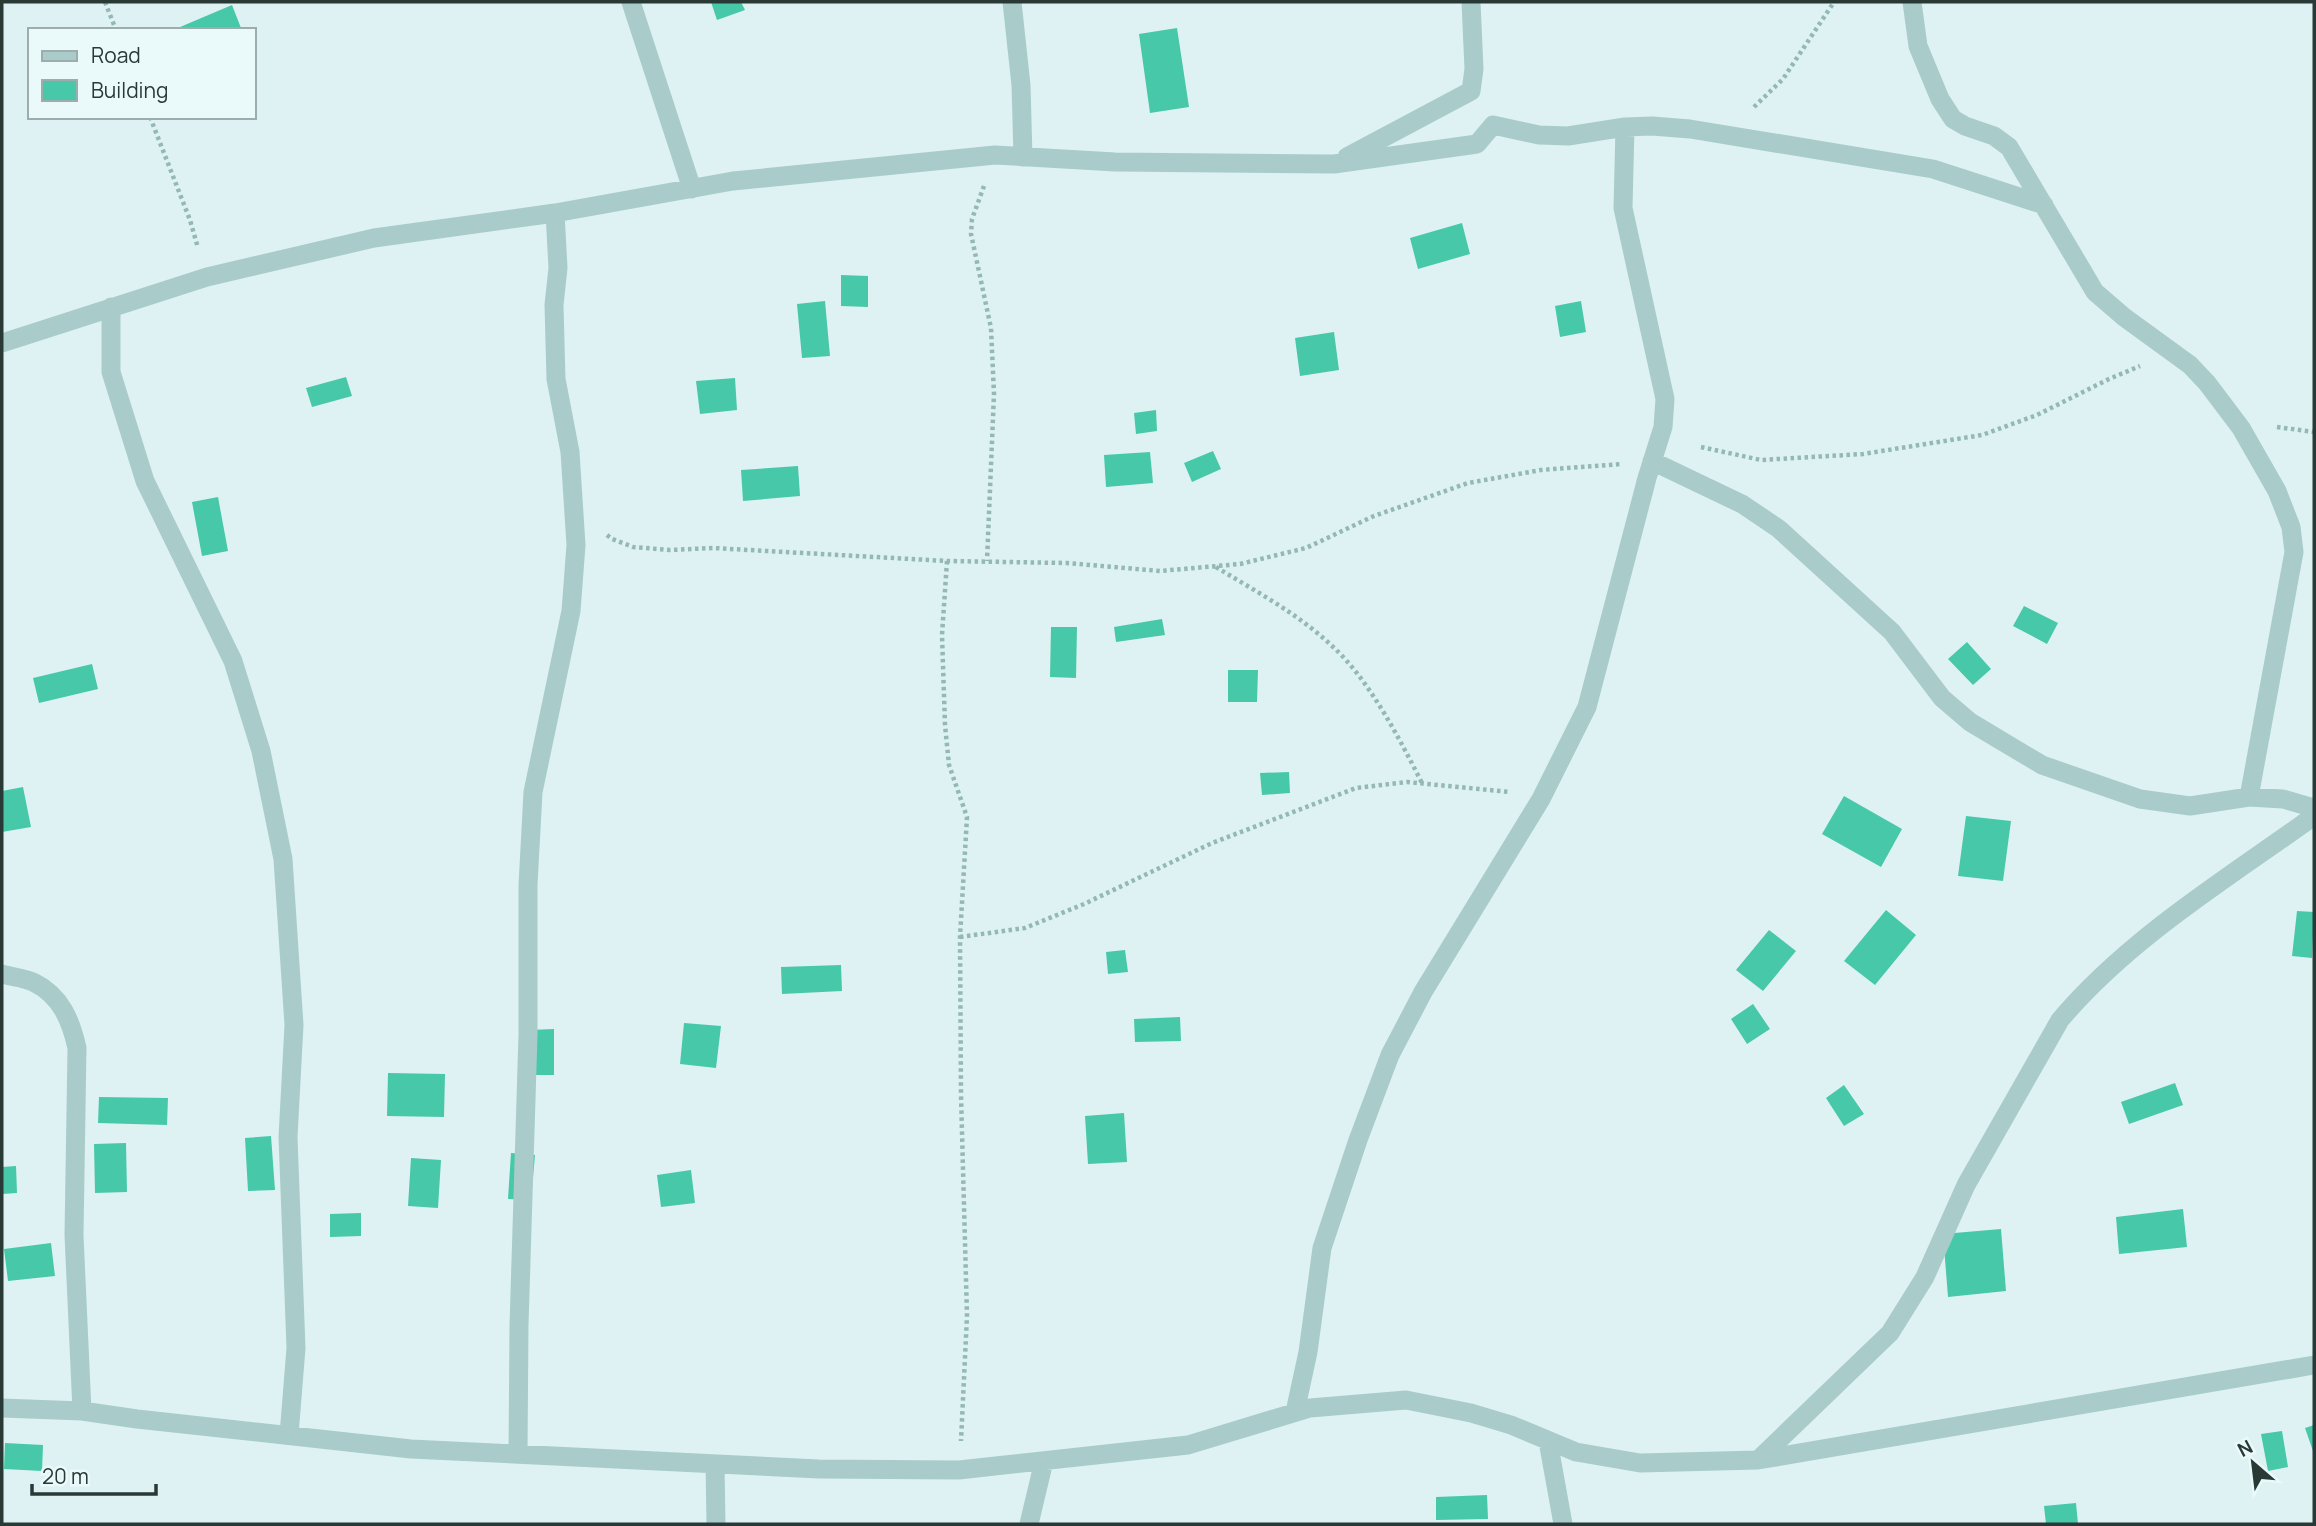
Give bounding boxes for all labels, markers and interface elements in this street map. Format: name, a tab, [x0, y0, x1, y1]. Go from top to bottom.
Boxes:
legend	[28, 28, 256, 119]
text: Road	[91, 41, 141, 69]
text: Building	[91, 76, 168, 104]
north arrow	[2218, 1428, 2288, 1498]
text: N	[2233, 1433, 2257, 1463]
scale bar	[32, 1452, 156, 1496]
text: 20 m	[42, 1462, 89, 1490]

